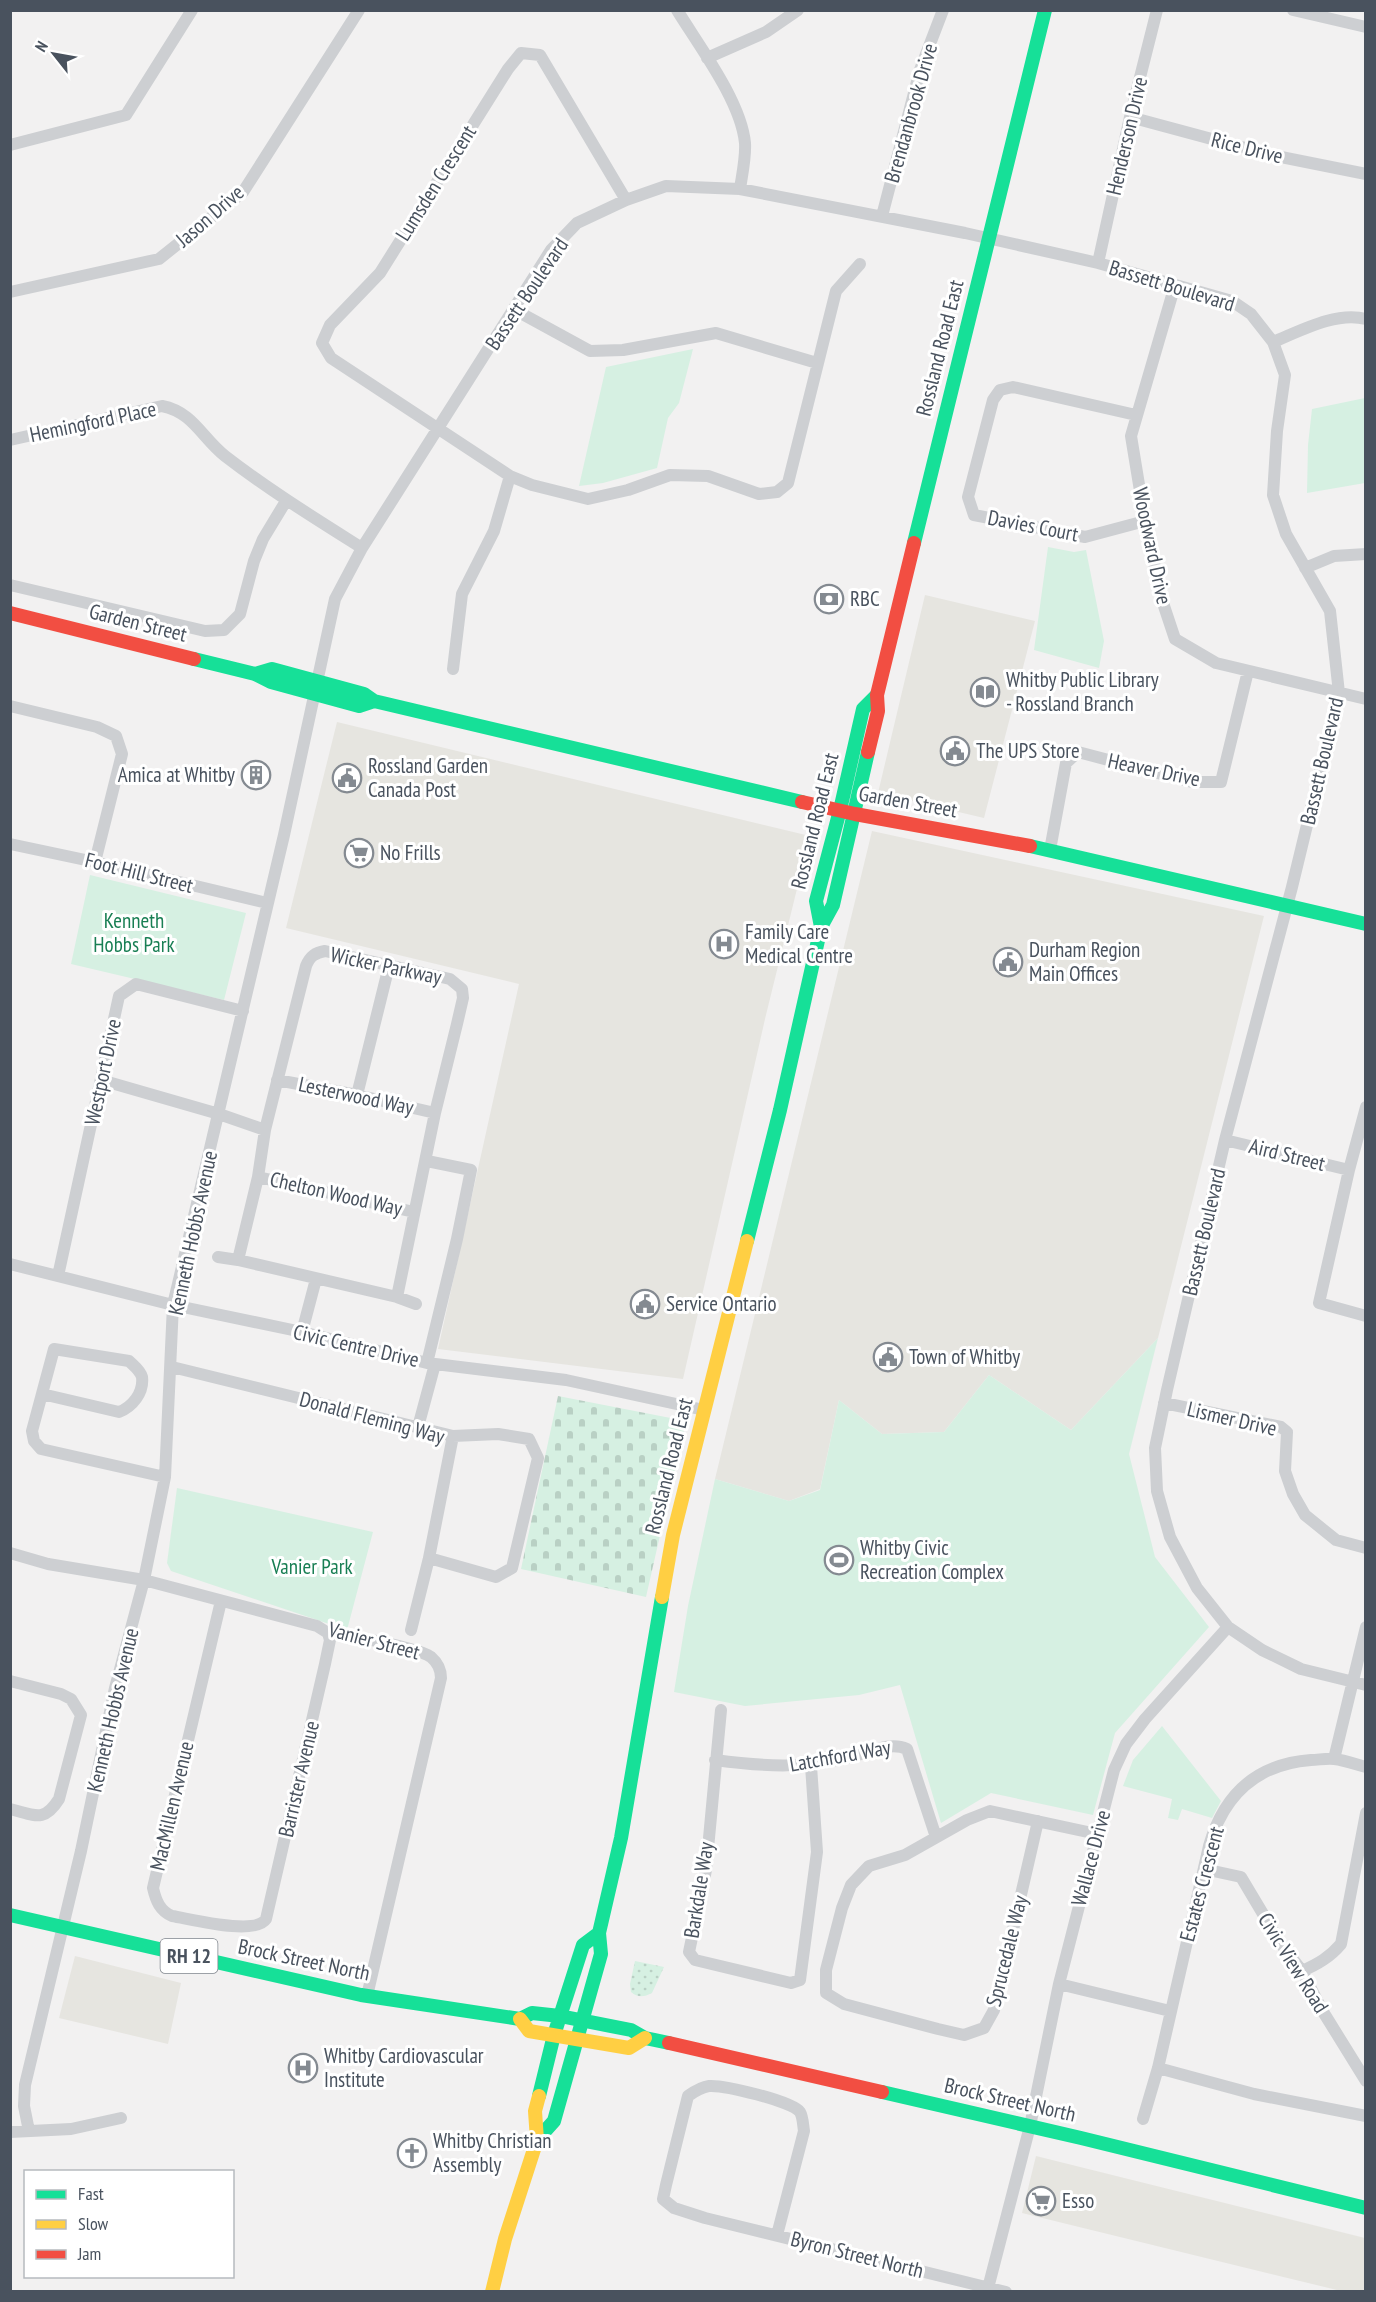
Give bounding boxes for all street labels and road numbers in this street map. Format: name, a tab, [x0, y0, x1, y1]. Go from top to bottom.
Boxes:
street label: Brendanbrook Drive	[878, 40, 943, 186]
street label: Henderson Drive	[1100, 74, 1153, 198]
street label: Lumsden Crescent	[389, 120, 482, 246]
street label: Rice Drive	[1208, 126, 1286, 169]
street label: Jason Drive	[169, 179, 249, 253]
street label: Bassett Boulevard	[479, 232, 574, 355]
street label: Bassett Boulevard	[1106, 254, 1238, 317]
street label: Rossland Road East	[910, 277, 969, 419]
street label: Hemingford Place	[27, 395, 159, 448]
street label: Woodward Drive	[1127, 485, 1178, 607]
street label: Davies Court	[986, 504, 1081, 548]
street label: Garden Street	[87, 597, 190, 648]
street label: Bassett Boulevard	[1294, 695, 1349, 827]
street label: Heaver Drive	[1106, 747, 1203, 792]
street label: Rossland Road East	[785, 750, 844, 892]
street label: Garden Street	[857, 780, 960, 823]
street label: Foot Hill Street	[82, 846, 196, 899]
street label: Wicker Parkway	[328, 941, 444, 990]
street label: Westport Drive	[78, 1016, 127, 1127]
street label: Lesterwood Way	[296, 1070, 416, 1121]
street label: Aird Street	[1246, 1132, 1328, 1177]
street label: Kenneth Hobbs Avenue	[162, 1148, 223, 1318]
street label: Chelton Wood Way	[267, 1165, 405, 1222]
street label: Bassett Boulevard	[1176, 1166, 1231, 1298]
street label: Civic Centre Drive	[291, 1318, 422, 1373]
street label: Donald Fleming Way	[297, 1385, 448, 1450]
street label: Rossland Road East	[639, 1395, 698, 1537]
street label: Lismer Drive	[1185, 1395, 1280, 1442]
street label: Vanier Street	[325, 1615, 423, 1666]
street label: Kenneth Hobbs Avenue	[81, 1625, 144, 1794]
street label: Barrister Avenue	[272, 1718, 325, 1840]
street label: Latchford Way	[787, 1733, 893, 1778]
street label: MacMillen Avenue	[144, 1739, 199, 1873]
street label: Wallace Drive	[1065, 1807, 1116, 1909]
street label: Estates Crescent	[1173, 1823, 1230, 1944]
street label: Barkdale Way	[678, 1840, 719, 1940]
street label: Sprucedale Way	[980, 1892, 1033, 2009]
street label: Civic View Road	[1252, 1908, 1335, 2018]
street label: Brock Street North	[236, 1932, 372, 1987]
road number: RH 12	[160, 1939, 218, 1973]
street label: Brock Street North	[942, 2071, 1078, 2128]
street label: Byron Street North	[788, 2225, 926, 2284]

